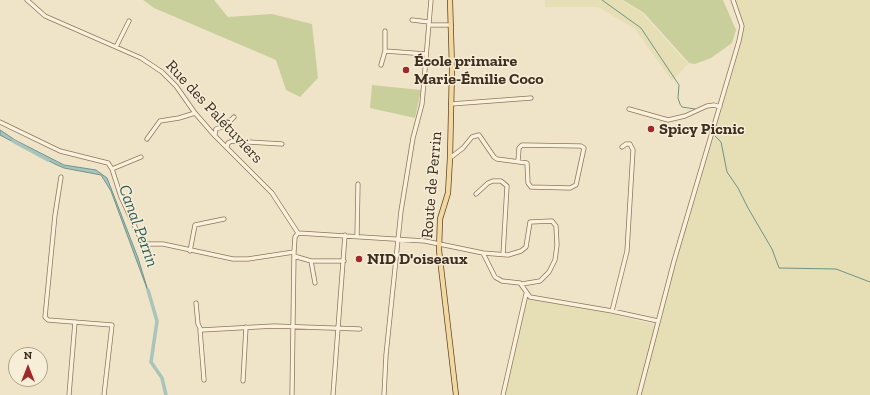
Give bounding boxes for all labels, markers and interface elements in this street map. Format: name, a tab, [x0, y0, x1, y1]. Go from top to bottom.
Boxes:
place label: École primaire Marie-Émilie Coco	[414, 51, 544, 89]
street label: Rue des Palétuviers	[161, 56, 267, 168]
marker: École primaire Marie-Émilie Coco	[401, 65, 411, 75]
place label: Spicy Picnic	[659, 119, 745, 139]
marker: Spicy Picnic	[646, 124, 656, 134]
street label: Route de Perrin	[418, 131, 446, 239]
water label: Canal Perrin	[114, 182, 162, 270]
place label: NID D'oiseaux	[367, 249, 468, 269]
marker: NID D'oiseaux	[354, 254, 364, 264]
north arrow	[8, 347, 48, 387]
text: N	[24, 349, 32, 362]

